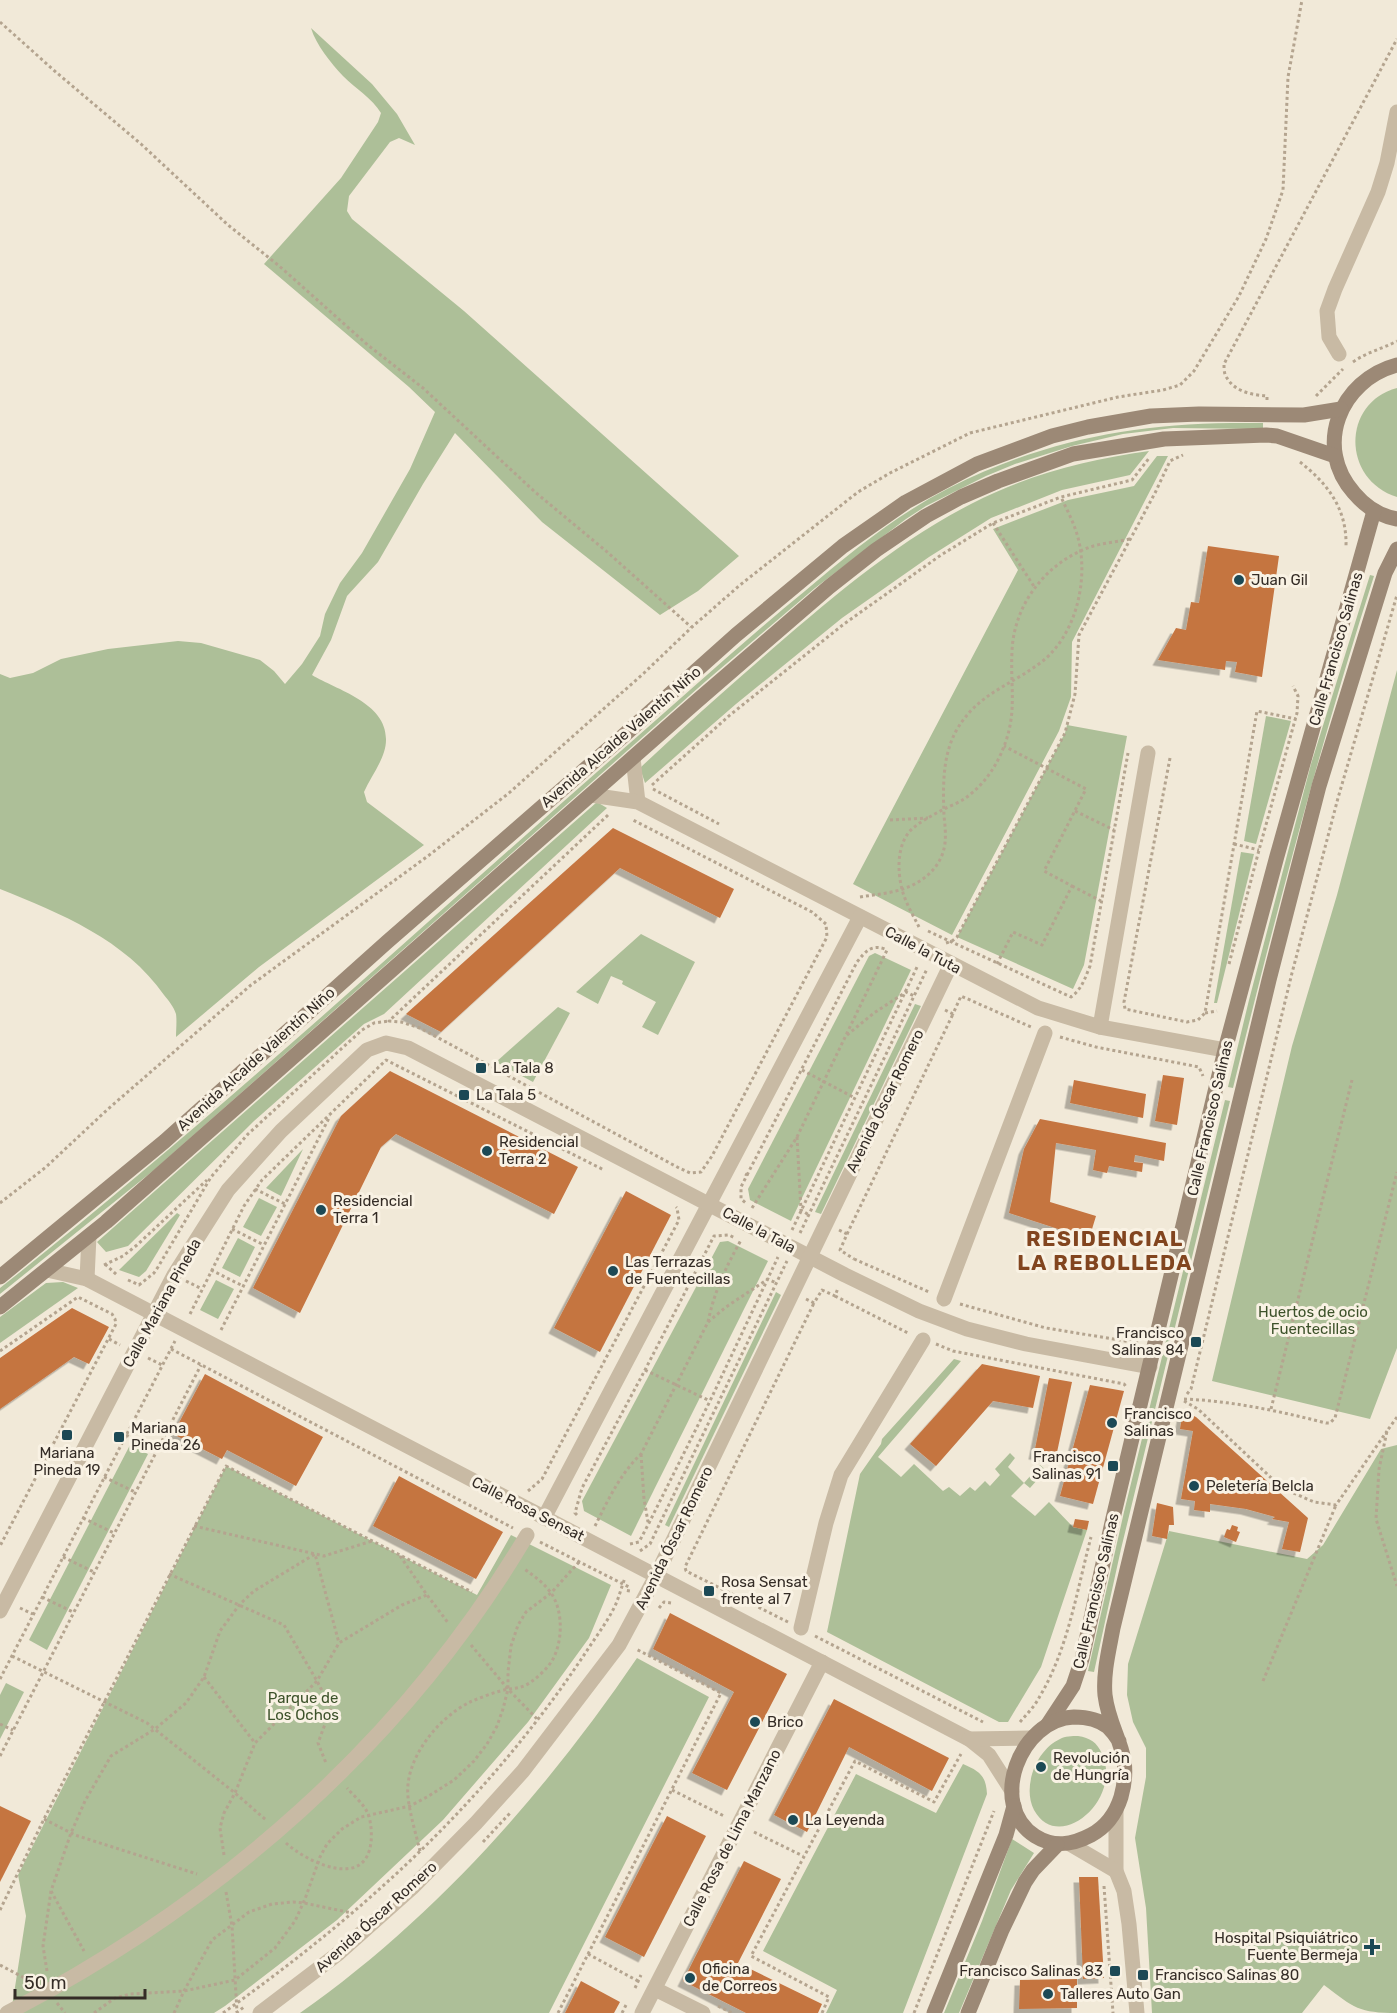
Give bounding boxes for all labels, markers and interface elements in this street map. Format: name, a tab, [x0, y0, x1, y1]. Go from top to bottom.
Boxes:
street label: Calle Francisco Salinas	[1305, 570, 1367, 728]
place label: Juan Gil	[1251, 571, 1308, 589]
marker: Juan Gil	[1232, 573, 1246, 587]
street label: Avenida Alcalde Valentín Niño	[537, 663, 705, 811]
street label: Calle la Tuta	[882, 922, 964, 978]
street label: Avenida Alcalde Valentín Niño	[173, 983, 339, 1135]
street label: Avenida Óscar Romero	[842, 1026, 928, 1176]
street label: Calle Francisco Salinas	[1183, 1038, 1237, 1198]
place label: La Tala 8	[493, 1059, 554, 1077]
marker: La Tala 8	[474, 1061, 488, 1075]
place label: La Tala 5	[476, 1086, 536, 1104]
marker: La Tala 5	[457, 1088, 471, 1102]
place label: Residencial Terra 2	[499, 1133, 579, 1168]
marker: Residencial Terra 2	[480, 1144, 494, 1158]
place label: Residencial Terra 1	[333, 1192, 413, 1227]
marker: Residencial Terra 1	[314, 1203, 328, 1217]
street label: Calle la Tala	[719, 1203, 799, 1257]
district label: RESIDENCIAL LA REBOLLEDA	[1017, 1226, 1193, 1275]
street label: Calle Mariana Pineda	[119, 1235, 205, 1371]
place label: Las Terrazas de Fuentecillas	[625, 1253, 731, 1288]
marker: Las Terrazas de Fuentecillas	[606, 1264, 620, 1278]
park label: Huertos de ocio Fuentecillas	[1258, 1303, 1368, 1338]
place label: Francisco Salinas 84	[1112, 1324, 1184, 1359]
marker: Francisco Salinas 84	[1189, 1335, 1203, 1349]
place label: Francisco Salinas	[1124, 1405, 1192, 1440]
marker: Francisco Salinas	[1105, 1416, 1119, 1430]
place label: Mariana Pineda 26	[131, 1419, 200, 1454]
marker: Mariana Pineda 19	[60, 1428, 74, 1442]
marker: Mariana Pineda 26	[112, 1430, 126, 1444]
place label: Mariana Pineda 19	[34, 1444, 101, 1479]
place label: Francisco Salinas 91	[1032, 1448, 1101, 1483]
marker: Francisco Salinas 91	[1106, 1459, 1120, 1473]
street label: Avenida Óscar Romero	[631, 1463, 717, 1613]
street label: Calle Rosa Sensat	[469, 1473, 587, 1545]
place label: Peletería Belcla	[1206, 1477, 1314, 1495]
marker: Peletería Belcla	[1187, 1479, 1201, 1493]
street label: Calle Francisco Salinas	[1069, 1511, 1123, 1671]
place label: Rosa Sensat frente al 7	[721, 1573, 808, 1608]
marker: Rosa Sensat frente al 7	[702, 1584, 716, 1598]
park label: Parque de Los Ochos	[267, 1689, 339, 1724]
place label: Brico	[767, 1713, 803, 1731]
marker: Brico	[748, 1715, 762, 1729]
street label: Calle Rosa de Lima Manzano	[679, 1746, 785, 1930]
place label: Revolución de Hungría	[1053, 1749, 1130, 1784]
marker: Revolución de Hungría	[1034, 1760, 1048, 1774]
place label: La Leyenda	[805, 1811, 885, 1829]
marker: La Leyenda	[786, 1813, 800, 1827]
street label: Avenida Óscar Romero	[312, 1858, 440, 1976]
place label: Hospital Psiquiátrico Fuente Bermeja	[1214, 1929, 1358, 1964]
marker: Hospital Psiquiátrico Fuente Bermeja	[1363, 1938, 1381, 1956]
place label: Oficina de Correos	[702, 1960, 778, 1995]
scale bar	[15, 1962, 146, 2000]
place label: Francisco Salinas 83	[959, 1962, 1103, 1980]
marker: Francisco Salinas 83	[1108, 1964, 1122, 1978]
place label: Francisco Salinas 80	[1155, 1966, 1299, 1984]
marker: Francisco Salinas 80	[1136, 1968, 1150, 1982]
marker: Oficina de Correos	[683, 1971, 697, 1985]
text: 50 m	[24, 1972, 67, 1994]
place label: Talleres Auto Gan	[1060, 1985, 1181, 2003]
marker: Talleres Auto Gan	[1041, 1987, 1055, 2001]

